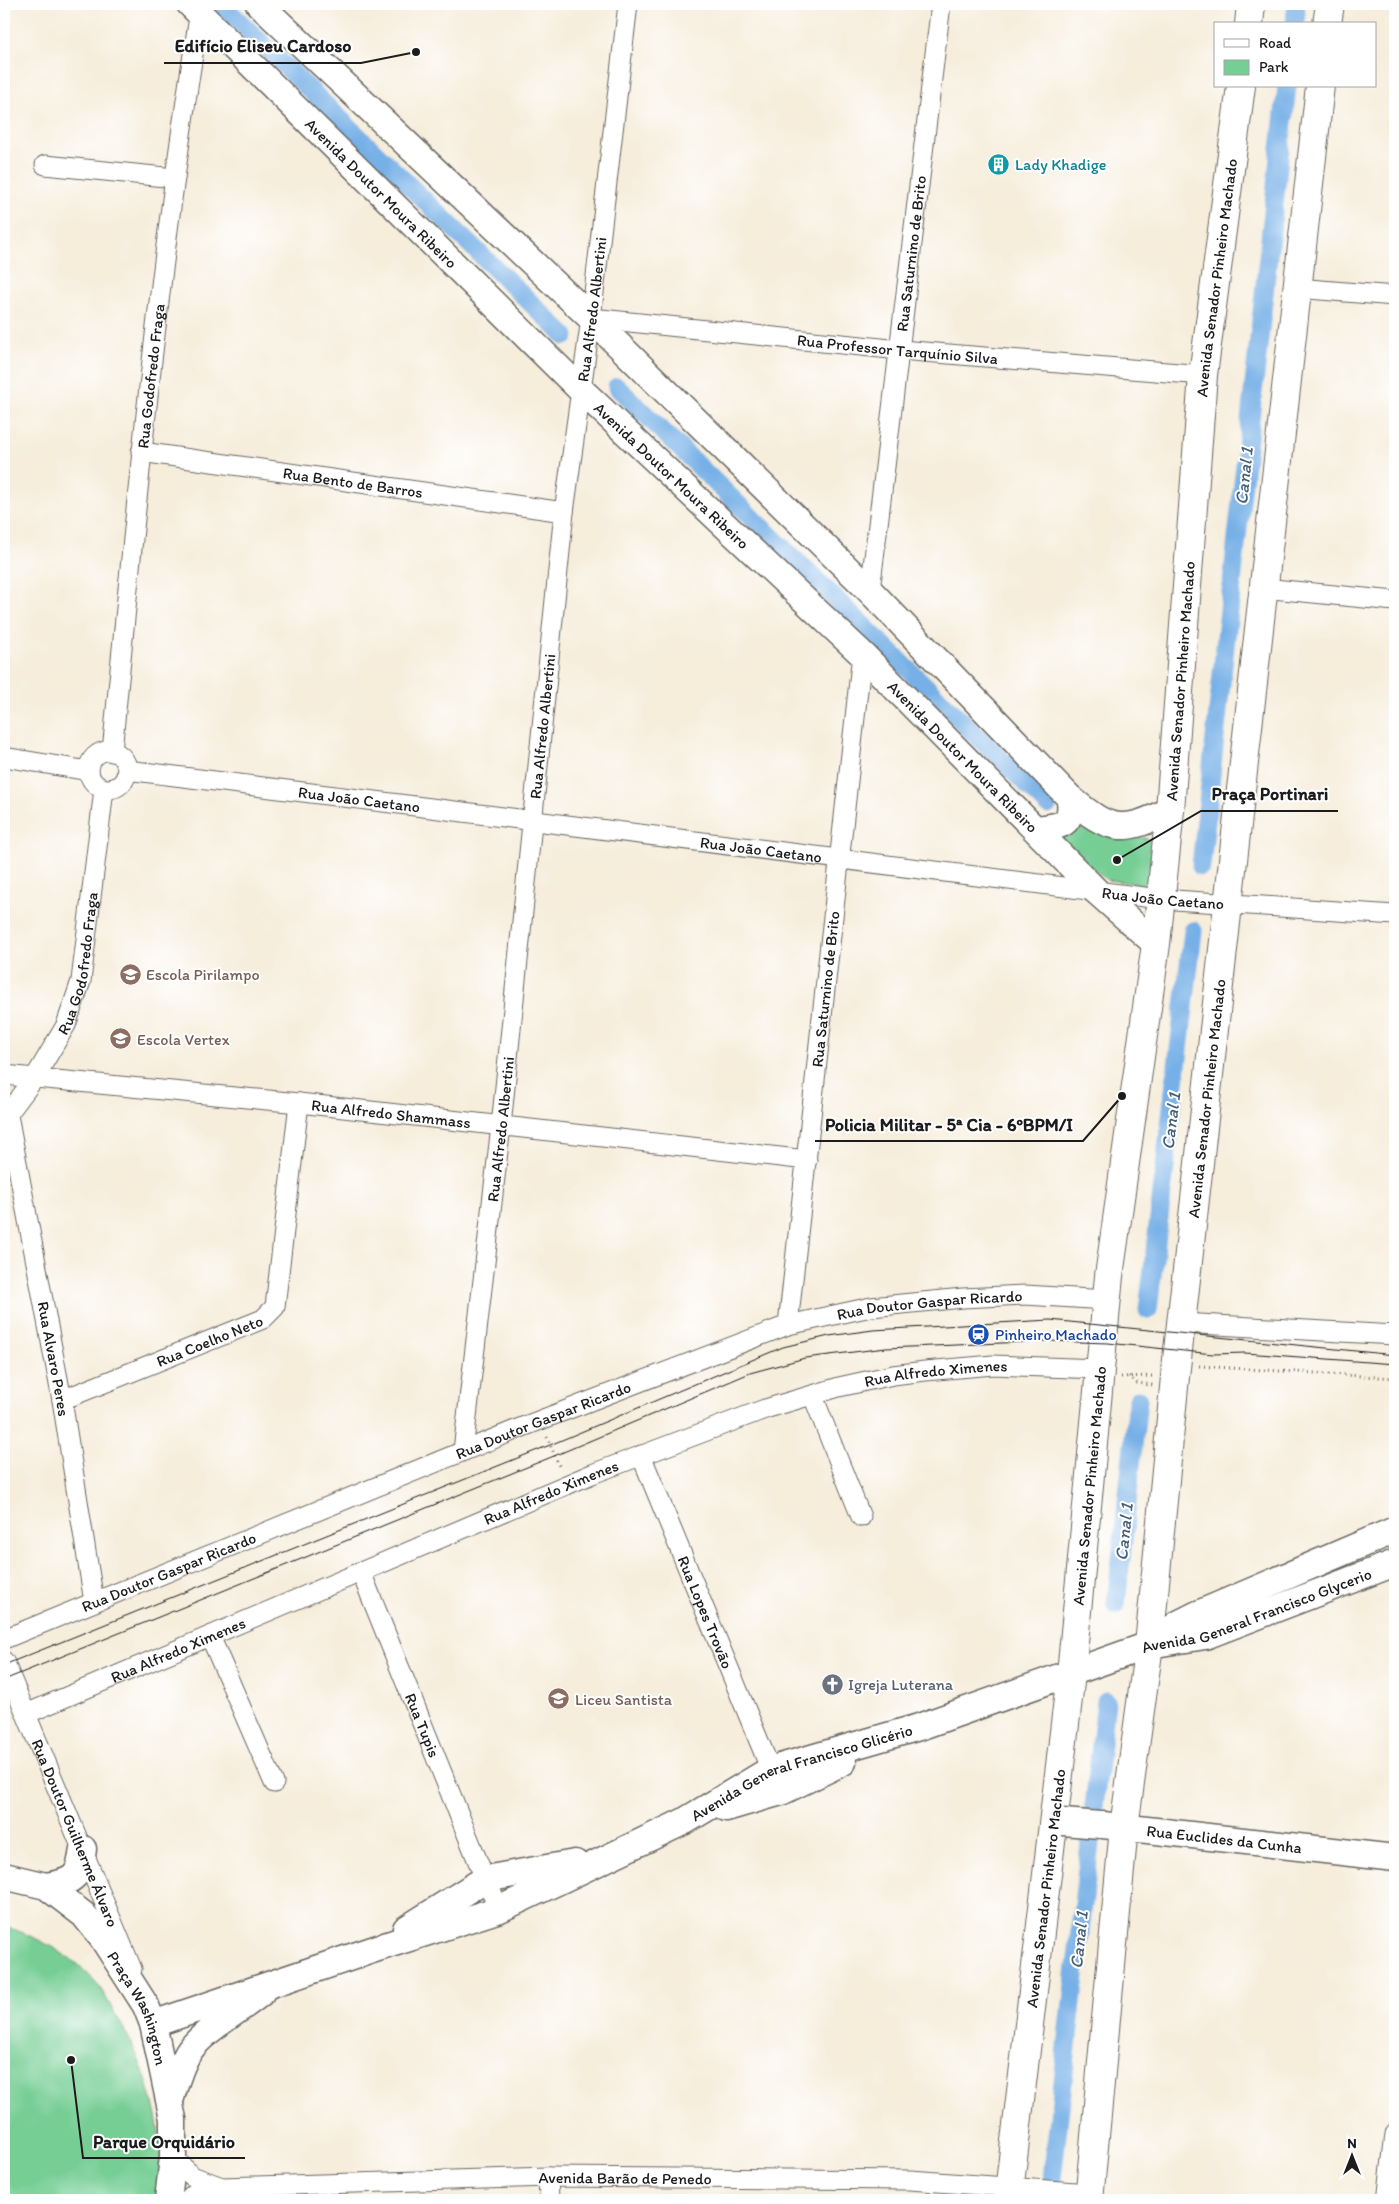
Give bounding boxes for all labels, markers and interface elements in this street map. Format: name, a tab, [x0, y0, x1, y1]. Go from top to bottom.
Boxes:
legend	[1214, 22, 1376, 88]
callout: Edifício Eliseu Cardoso	[164, 30, 361, 63]
text: Road	[1259, 34, 1292, 52]
text: Edifício Eliseu Cardoso	[175, 35, 351, 57]
text: Park	[1259, 58, 1289, 76]
street label: Avenida Doutor Moura Ribeiro	[301, 114, 461, 272]
building icon: Lady Khadige	[987, 152, 1011, 176]
place label: Lady Khadige	[1015, 155, 1106, 174]
street label: Avenida Senador Pinheiro Machado	[1192, 157, 1241, 398]
street label: Rua Saturnino de Brito	[892, 174, 930, 333]
street label: Rua Alfredo Albertini	[573, 236, 610, 383]
street label: Rua Godofredo Fraga	[133, 302, 169, 449]
street label: Rua Professor Tarquínio Silva	[796, 330, 999, 368]
street label: Avenida Doutor Moura Ribeiro	[590, 398, 753, 553]
water label: Canal 1	[1230, 446, 1258, 506]
street label: Rua Bento de Barros	[282, 463, 424, 502]
street label: Avenida Senador Pinheiro Machado	[1162, 560, 1199, 802]
street label: Rua Alfredo Albertini	[526, 653, 559, 800]
street label: Avenida Doutor Moura Ribeiro	[884, 677, 1042, 837]
callout: Praça Portinari	[1201, 778, 1338, 811]
street label: Rua João Caetano	[297, 782, 421, 817]
text: Praça Portinari	[1212, 783, 1328, 805]
street label: Rua João Caetano	[699, 833, 823, 867]
street label: Rua João Caetano	[1101, 883, 1225, 913]
street label: Rua Godofredo Fraga	[53, 891, 102, 1038]
street label: Rua Saturnino de Brito	[807, 910, 844, 1068]
school or university icon: Escola Pirilampo	[118, 962, 142, 986]
place label: Escola Pirilampo	[146, 965, 260, 984]
street label: Avenida Senador Pinheiro Machado	[1184, 978, 1230, 1219]
school or university icon: Escola Vertex	[109, 1027, 133, 1051]
place label: Escola Vertex	[137, 1030, 230, 1049]
street label: Rua Alfredo Albertini	[483, 1056, 518, 1203]
water label: Canal 1	[1157, 1090, 1185, 1151]
street label: Rua Alfredo Shammass	[310, 1095, 472, 1132]
callout: Policia Militar - 5ª Cia - 6ºBPM/I	[815, 1108, 1083, 1141]
text: Policia Militar - 5ª Cia - 6ºBPM/I	[825, 1114, 1073, 1136]
street label: Rua Doutor Gaspar Ricardo	[835, 1286, 1023, 1324]
street label: Rua Alvaro Peres	[33, 1300, 73, 1418]
street label: Rua Coelho Neto	[154, 1311, 266, 1371]
station icon: Pinheiro Machado	[967, 1322, 991, 1346]
place label: Pinheiro Machado	[995, 1325, 1117, 1344]
street label: Rua Alfredo Ximenes	[862, 1356, 1008, 1391]
street label: Avenida Senador Pinheiro Machado	[1069, 1365, 1110, 1606]
street label: Rua Doutor Gaspar Ricardo	[453, 1377, 634, 1463]
street label: Rua Alfredo Ximenes	[481, 1456, 621, 1529]
water label: Canal 1	[1110, 1502, 1138, 1562]
street label: Rua Doutor Gaspar Ricardo	[79, 1528, 259, 1616]
street label: Rua Lopes Trovão	[674, 1553, 737, 1672]
street label: Avenida General Francisco Glycerio	[1139, 1564, 1374, 1657]
street label: Rua Alfredo Ximenes	[108, 1613, 248, 1687]
church icon: Igreja Luterana	[820, 1672, 844, 1696]
place label: Igreja Luterana	[848, 1675, 954, 1694]
school or university icon: Liceu Santista	[547, 1687, 571, 1711]
street label: Rua Tupis	[401, 1690, 444, 1760]
place label: Liceu Santista	[575, 1690, 673, 1709]
street label: Avenida General Francisco Glicério	[688, 1720, 915, 1825]
street label: Rua Doutor Guilherme Álvaro	[27, 1736, 122, 1930]
street label: Avenida Senador Pinheiro Machado	[1022, 1768, 1070, 2009]
street label: Rua Euclides da Cunha	[1146, 1821, 1303, 1857]
water label: Canal 1	[1065, 1910, 1093, 1970]
street label: Praça Washington	[103, 1948, 170, 2067]
callout: Parque Orquidário	[83, 2125, 245, 2158]
text: Parque Orquidário	[93, 2131, 235, 2153]
north arrow	[1326, 2132, 1376, 2182]
text: N	[1347, 2135, 1357, 2152]
street label: Avenida Barão de Penedo	[538, 2168, 712, 2188]

